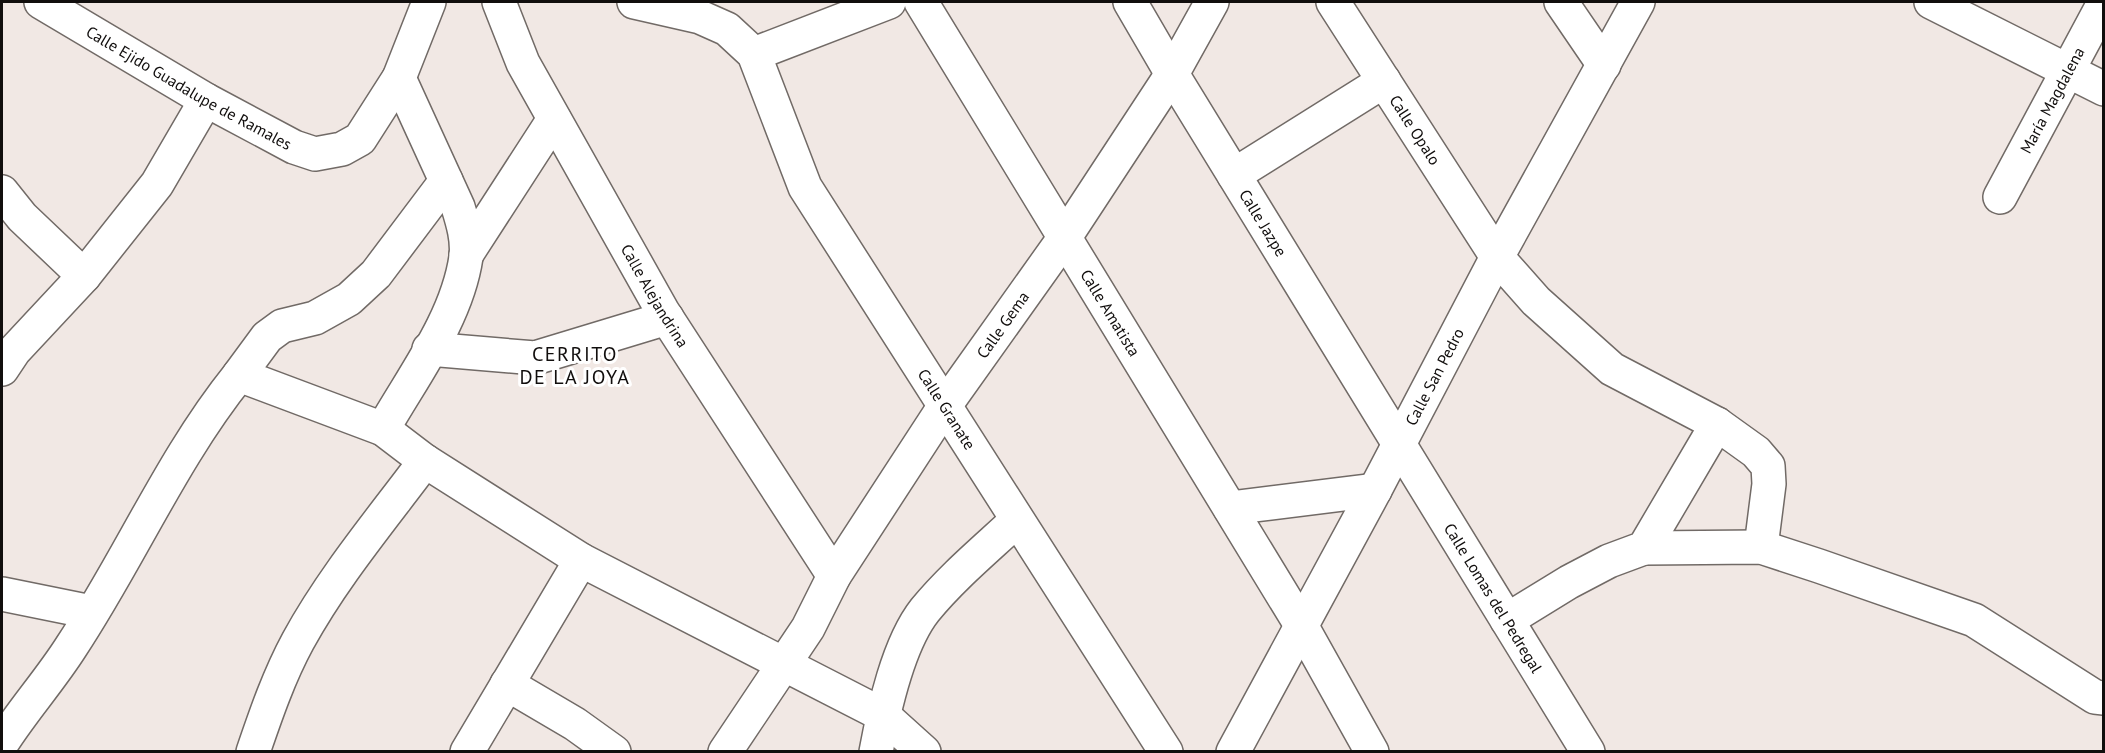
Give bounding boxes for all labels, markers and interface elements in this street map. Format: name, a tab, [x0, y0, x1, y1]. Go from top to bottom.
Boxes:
street label: Calle Ejido Guadalupe de Ramales	[83, 21, 295, 154]
street label: María Magdalena	[2015, 43, 2089, 157]
street label: Calle Opalo	[1385, 91, 1445, 169]
street label: Calle Jazpe	[1235, 186, 1292, 260]
street label: Calle Alejandrina	[617, 241, 693, 351]
street label: Calle Amatista	[1076, 266, 1145, 360]
street label: Calle Gema	[972, 287, 1033, 362]
street label: Calle San Pedro	[1401, 324, 1468, 429]
district label: CERRITO DE LA JOYA	[520, 341, 631, 390]
street label: Calle Granate	[914, 365, 980, 453]
street label: Calle Lomas del Pedregal	[1440, 519, 1547, 677]

